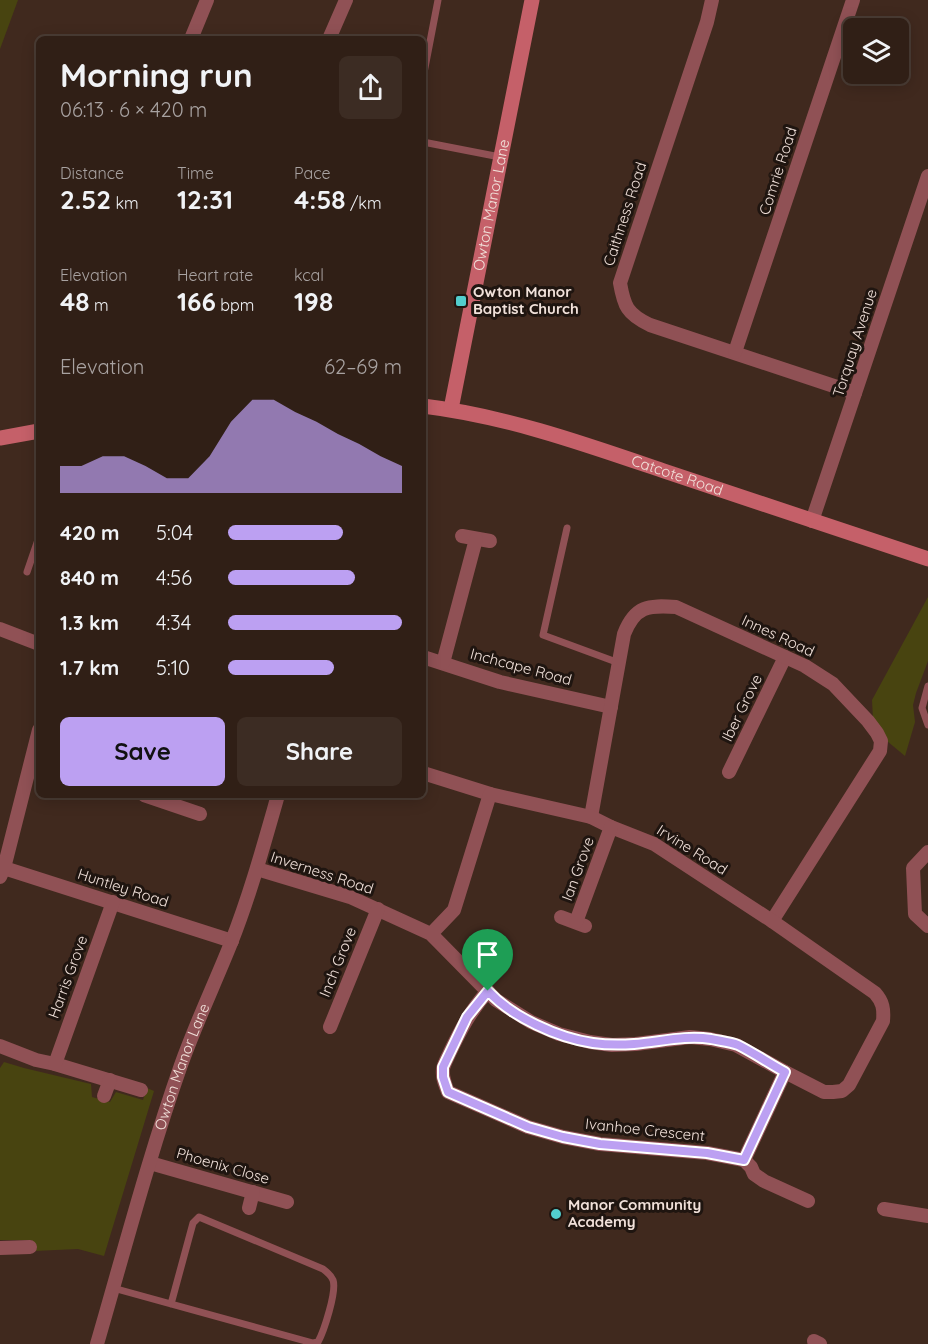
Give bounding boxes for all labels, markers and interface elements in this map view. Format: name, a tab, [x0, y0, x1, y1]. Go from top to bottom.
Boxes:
map controls	[843, 18, 909, 84]
button: layers	[843, 18, 909, 84]
text: Morning run	[60, 54, 253, 95]
button: share	[339, 56, 402, 119]
text: 06:13 · 6 × 420 m	[60, 97, 207, 122]
street label: Comrie Road	[754, 124, 801, 217]
street label: Owton Manor Lane	[469, 137, 513, 272]
street label: Caithness Road	[599, 159, 650, 268]
text: Distance	[60, 163, 124, 183]
text: Time	[177, 163, 214, 183]
text: Pace	[294, 163, 330, 183]
text: 2.52	[60, 183, 111, 216]
text: 12:31	[177, 183, 233, 216]
text: 4:58	[294, 183, 346, 216]
text: km	[111, 193, 139, 213]
text: /km	[346, 193, 382, 213]
text: Elevation	[60, 265, 127, 285]
text: Heart rate	[177, 265, 253, 285]
text: kcal	[294, 265, 324, 285]
place label: Owton Manor Baptist Church	[473, 282, 579, 318]
text: 48	[60, 285, 90, 318]
text: 166	[177, 285, 216, 318]
text: 198	[294, 285, 333, 318]
street label: Torquay Avenue	[828, 286, 881, 399]
marker: Owton Manor Baptist Church	[454, 294, 468, 308]
text: m	[90, 295, 109, 315]
text: bpm	[216, 295, 254, 315]
text: Elevation	[60, 354, 144, 379]
text: 62–69 m	[324, 354, 402, 379]
street label: Catcote Road	[629, 451, 726, 499]
text: 420 m	[60, 520, 119, 545]
text: 5:04	[156, 520, 193, 545]
text: 840 m	[60, 565, 119, 590]
text: 4:56	[156, 565, 192, 590]
text: 1.3 km	[60, 610, 119, 635]
text: 4:34	[156, 610, 191, 635]
street label: Innes Road	[739, 610, 818, 661]
street label: Inchcape Road	[468, 644, 574, 689]
text: 1.7 km	[60, 655, 119, 680]
text: 5:10	[156, 655, 190, 680]
street label: Iber Grove	[717, 671, 766, 744]
button: Save	[60, 717, 225, 786]
button: Share	[237, 717, 402, 786]
street label: Irvine Road	[653, 820, 731, 879]
street label: Ian Grove	[557, 834, 598, 903]
street label: Inverness Road	[268, 847, 376, 898]
street label: Huntley Road	[75, 864, 171, 911]
street label: Inch Grove	[315, 924, 360, 1000]
pin	[462, 929, 513, 991]
street label: Harris Grove	[44, 933, 91, 1021]
icon: arrive	[471, 938, 504, 971]
street label: Owton Manor Lane	[150, 1000, 214, 1133]
street label: Ivanhoe Crescent	[584, 1114, 706, 1145]
street label: Phoenix Close	[174, 1143, 272, 1188]
place label: Manor Community Academy	[568, 1195, 701, 1231]
marker: Manor Community Academy	[549, 1207, 563, 1221]

